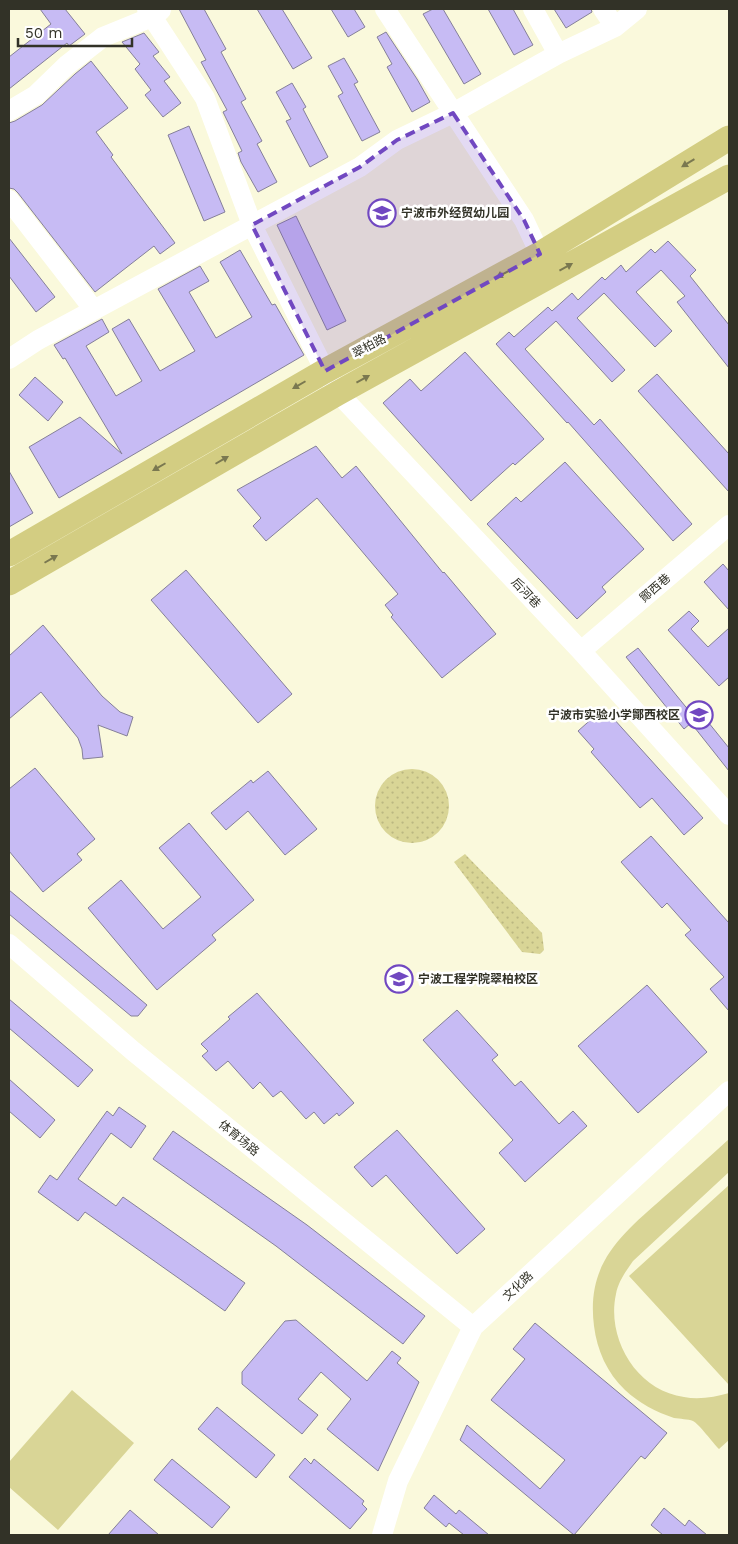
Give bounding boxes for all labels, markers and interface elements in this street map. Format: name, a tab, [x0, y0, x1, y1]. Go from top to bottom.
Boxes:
scale bar	[18, 15, 131, 47]
text: 50 m	[25, 24, 62, 42]
one-way arrow	[681, 159, 694, 168]
school or university icon: 宁波市外经贸幼儿园	[367, 198, 397, 228]
place label: 宁波市外经贸幼儿园	[401, 206, 509, 220]
one-way arrow	[559, 263, 574, 271]
one-way arrow	[496, 270, 511, 278]
street label: 翠柏路	[350, 331, 388, 361]
one-way arrow	[355, 375, 370, 383]
one-way arrow	[293, 381, 306, 390]
one-way arrow	[215, 456, 229, 465]
one-way arrow	[151, 463, 166, 471]
one-way arrow	[44, 555, 58, 563]
street label: 鄮西巷	[637, 571, 673, 605]
street label: 后河巷	[509, 575, 543, 611]
school or university icon: 宁波市实验小学鄮西校区	[684, 700, 714, 730]
place label: 宁波市实验小学鄮西校区	[548, 708, 680, 722]
school or university icon: 宁波工程学院翠柏校区	[384, 964, 414, 994]
place label: 宁波工程学院翠柏校区	[418, 972, 538, 986]
street label: 体育场路	[216, 1117, 262, 1159]
street label: 文化路	[500, 1269, 536, 1303]

